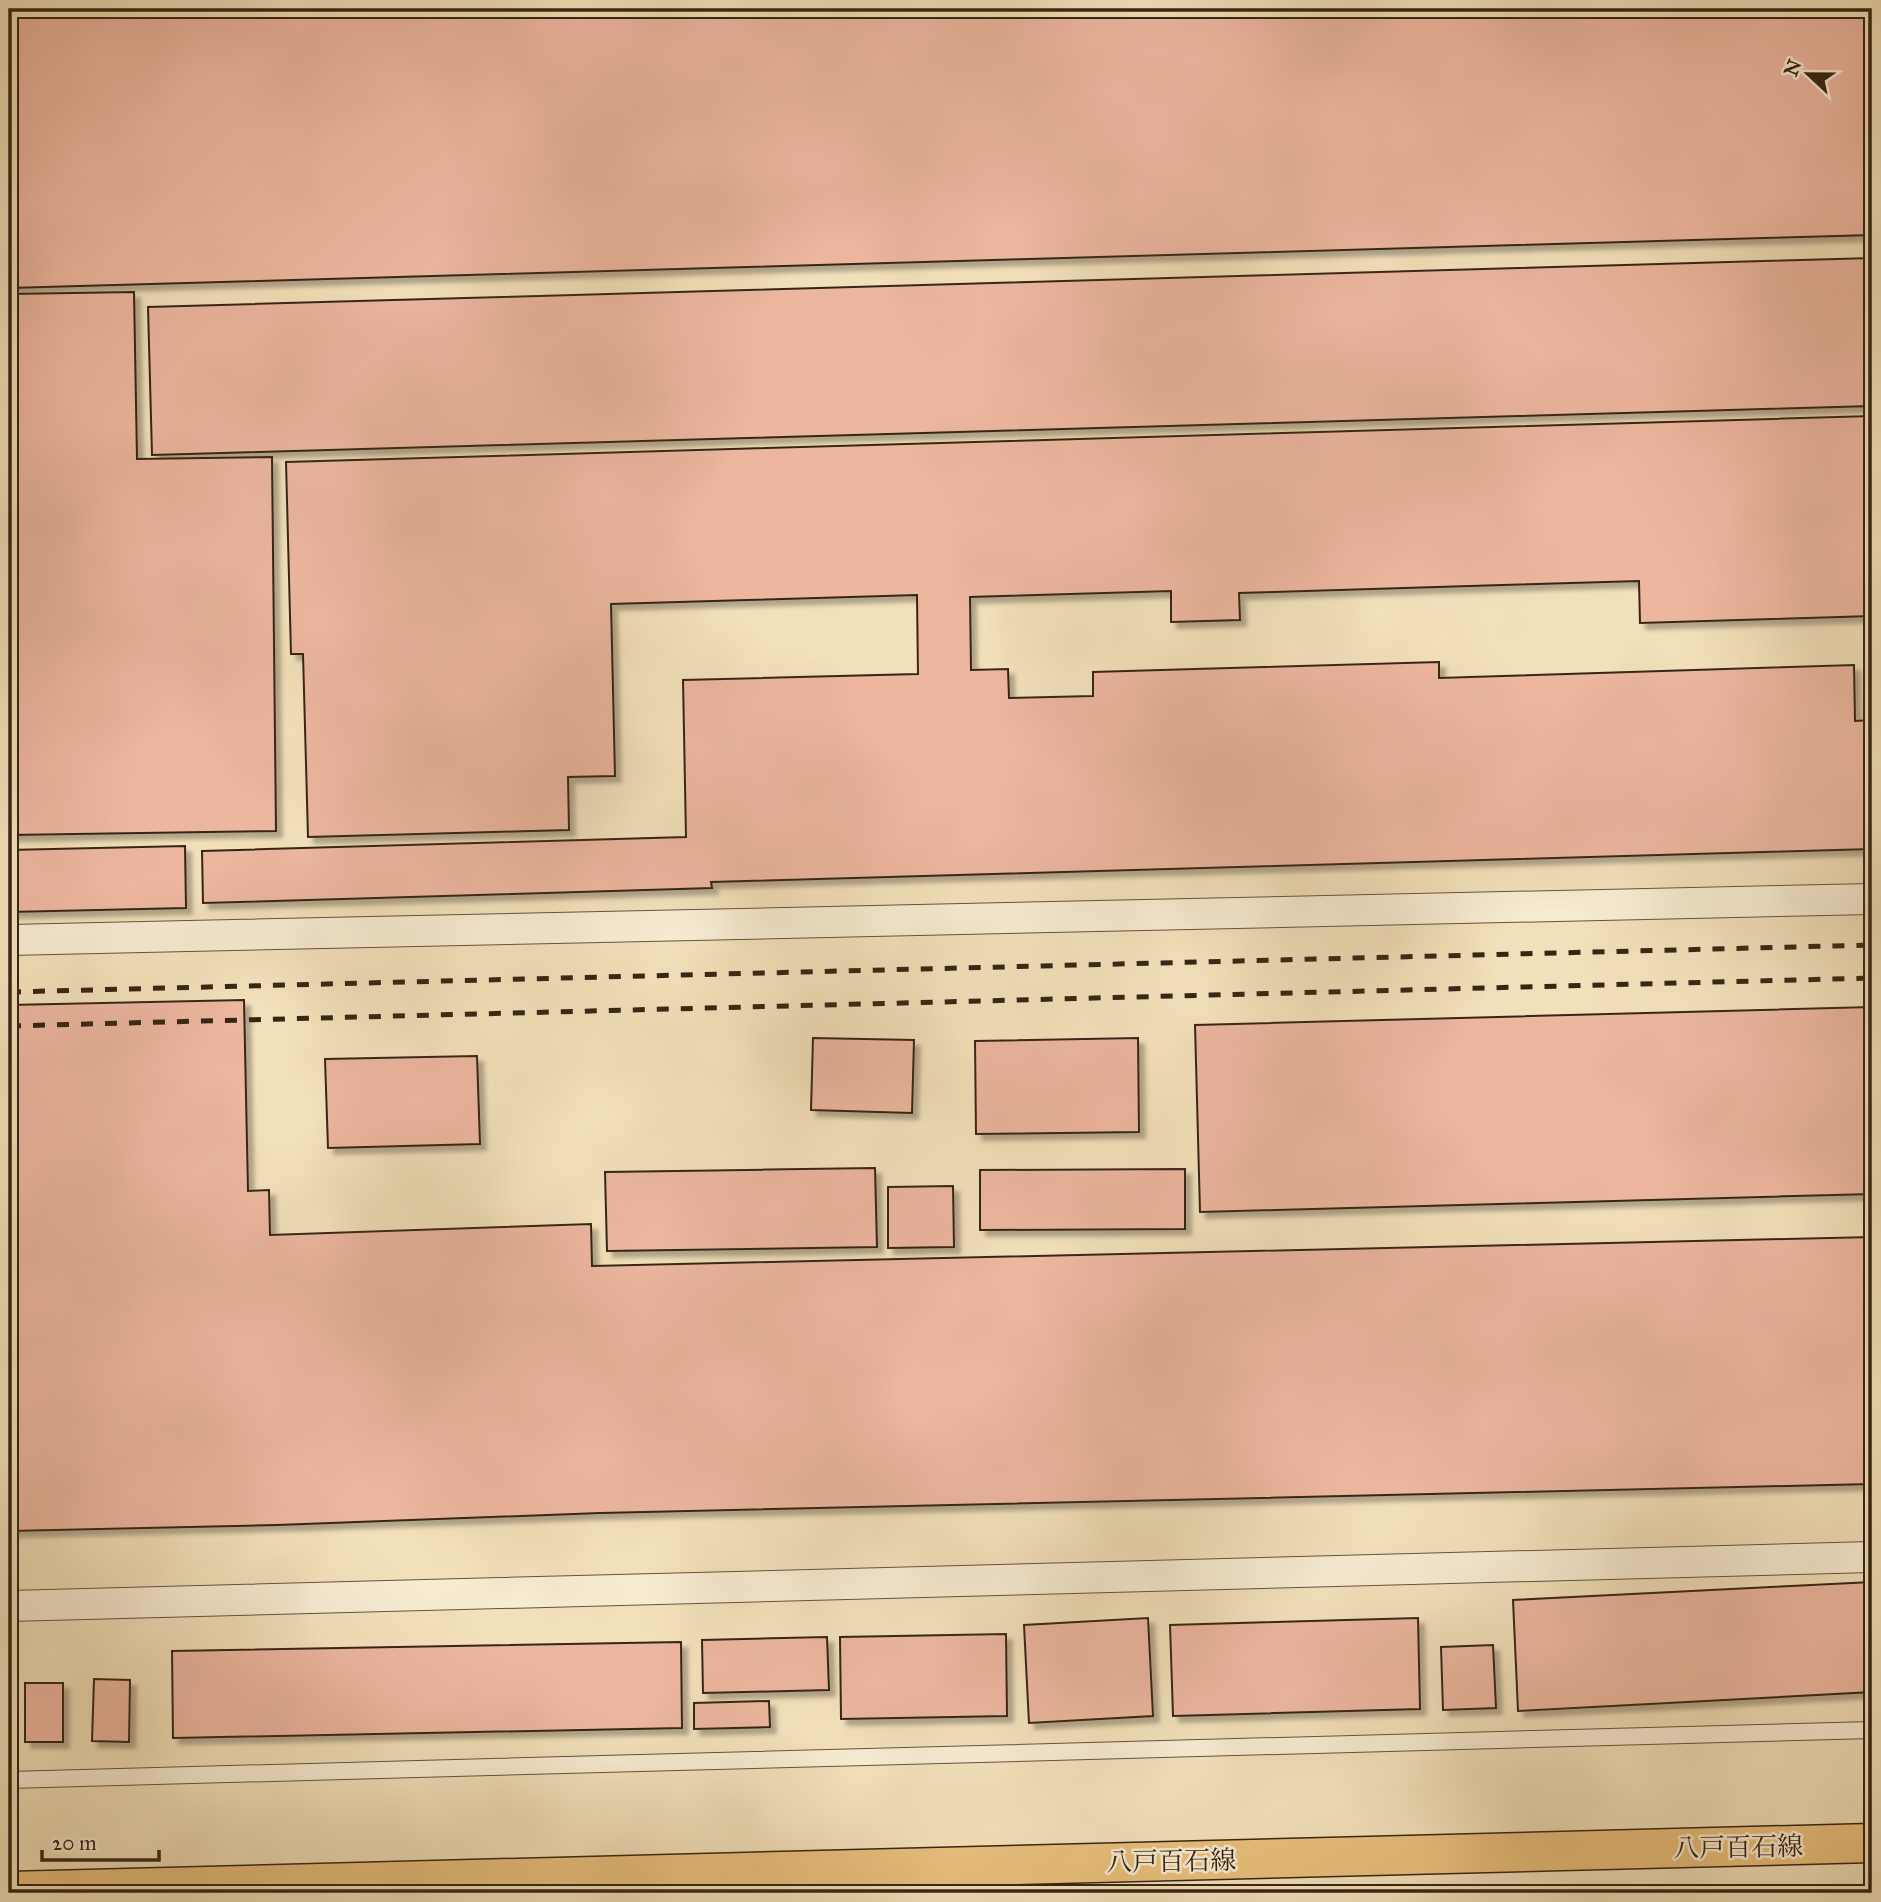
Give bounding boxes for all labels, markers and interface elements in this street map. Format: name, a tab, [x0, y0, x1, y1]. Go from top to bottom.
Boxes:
north arrow	[1772, 38, 1842, 108]
text: N	[1779, 56, 1806, 80]
scale bar	[42, 1818, 159, 1862]
text: 20 m	[52, 1830, 97, 1856]
street label: 八戸百石線	[1673, 1830, 1803, 1864]
street label: 八戸百石線	[1106, 1844, 1236, 1878]

